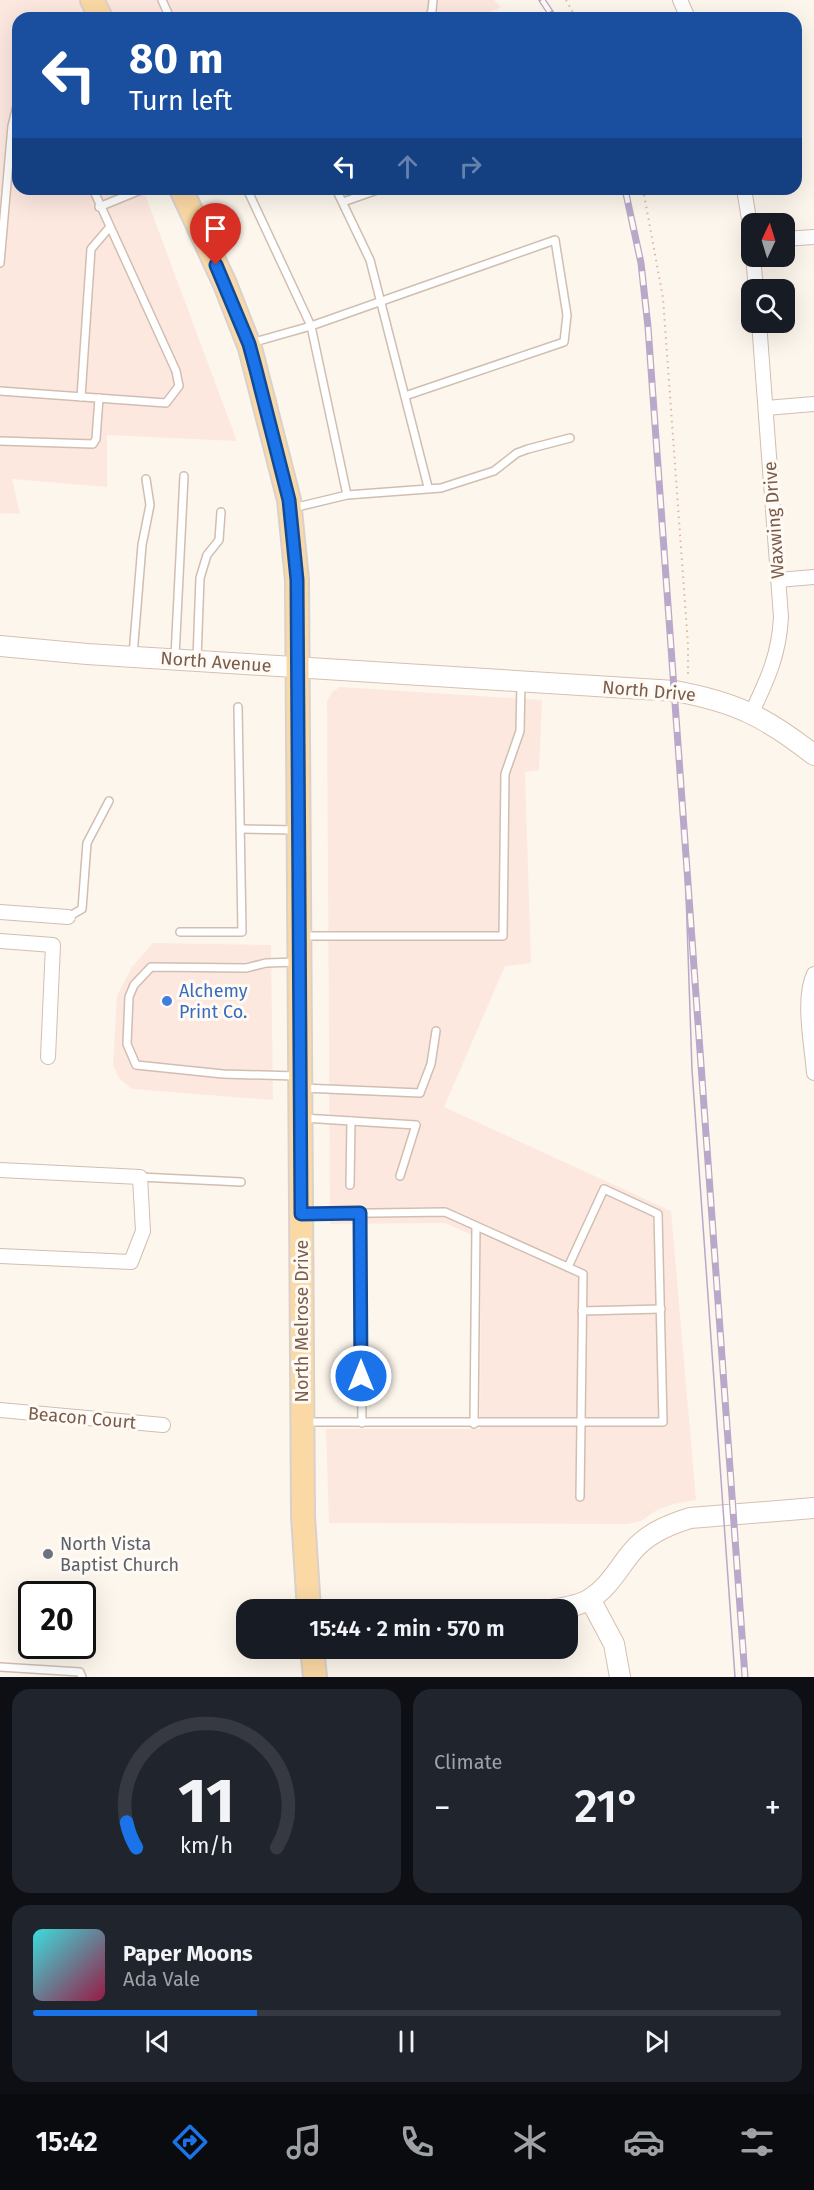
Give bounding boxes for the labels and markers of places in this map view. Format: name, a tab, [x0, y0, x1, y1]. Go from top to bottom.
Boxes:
pin	[190, 203, 241, 265]
place label: Alchemy Print Co.	[179, 980, 248, 1023]
marker: Alchemy Print Co.	[160, 994, 174, 1008]
place label: North Vista Baptist Church	[60, 1533, 179, 1576]
marker: North Vista Baptist Church	[41, 1547, 55, 1561]

